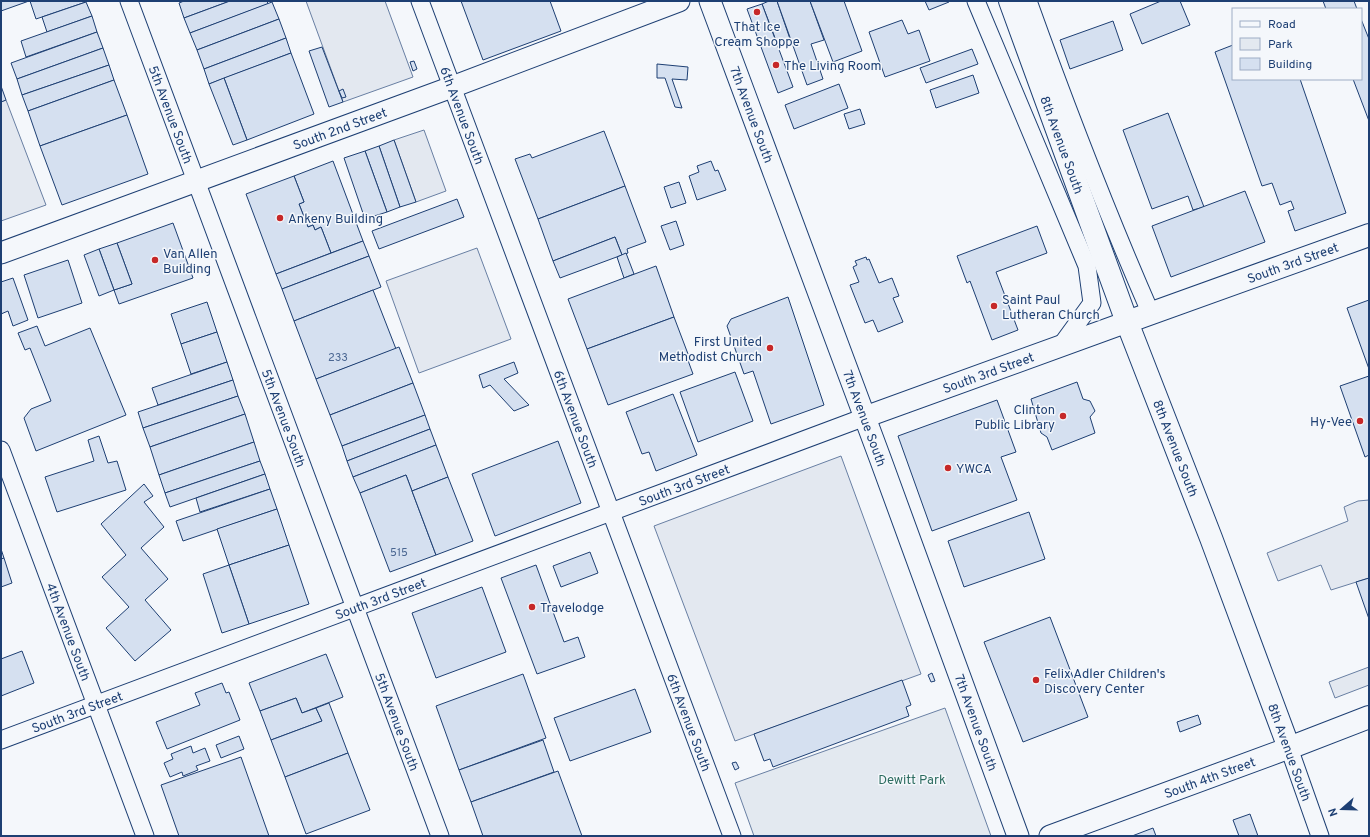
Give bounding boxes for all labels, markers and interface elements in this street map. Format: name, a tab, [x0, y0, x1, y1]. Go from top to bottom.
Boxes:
marker: That Ice Cream Shoppe	[752, 7, 762, 17]
legend	[1232, 8, 1362, 80]
text: Road	[1268, 17, 1296, 33]
place label: That Ice Cream Shoppe	[714, 20, 800, 51]
text: Park	[1268, 37, 1293, 53]
text: Building	[1268, 57, 1312, 73]
place label: The Living Room	[784, 59, 882, 75]
marker: The Living Room	[771, 60, 781, 70]
street label: 5th Avenue South	[144, 64, 195, 166]
street label: 6th Avenue South	[435, 65, 486, 167]
street label: 7th Avenue South	[725, 65, 776, 166]
street label: 8th Avenue South	[1035, 94, 1086, 197]
street label: South 2nd Street	[291, 106, 390, 155]
place label: Ankeny Building	[288, 212, 383, 228]
marker: Ankeny Building	[275, 213, 285, 223]
street label: South 3rd Street	[1245, 241, 1341, 288]
place label: Van Allen Building	[163, 247, 218, 278]
marker: Van Allen Building	[150, 255, 160, 265]
place label: Saint Paul Lutheran Church	[1002, 293, 1100, 324]
marker: Saint Paul Lutheran Church	[989, 301, 999, 311]
place label: First United Methodist Church	[659, 335, 762, 366]
marker: First United Methodist Church	[765, 343, 775, 353]
street label: South 3rd Street	[941, 350, 1037, 398]
house number: 233	[328, 351, 348, 365]
street label: 5th Avenue South	[257, 368, 308, 470]
street label: 6th Avenue South	[549, 368, 600, 471]
street label: 7th Avenue South	[838, 368, 888, 469]
street label: 8th Avenue South	[1148, 398, 1200, 500]
place label: Clinton Public Library	[974, 403, 1055, 434]
marker: Clinton Public Library	[1058, 411, 1068, 421]
place label: Hy-Vee	[1310, 415, 1352, 431]
marker: Hy-Vee	[1355, 416, 1365, 426]
street label: South 3rd Street	[637, 462, 732, 511]
place label: YWCA	[956, 462, 992, 478]
marker: YWCA	[943, 463, 953, 473]
house number: 515	[390, 546, 408, 560]
street label: South 3rd Street	[333, 576, 429, 624]
street label: 4th Avenue South	[41, 581, 92, 684]
place label: Travelodge	[540, 601, 604, 617]
marker: Travelodge	[527, 602, 537, 612]
place label: Felix Adler Children's Discovery Center	[1044, 667, 1166, 698]
street label: 5th Avenue South	[370, 671, 421, 774]
street label: 6th Avenue South	[662, 672, 713, 774]
street label: 7th Avenue South	[950, 673, 1000, 774]
marker: Felix Adler Children's Discovery Center	[1031, 675, 1041, 685]
street label: South 3rd Street	[30, 689, 125, 738]
street label: 8th Avenue South	[1263, 702, 1313, 804]
street label: South 4th Street	[1162, 755, 1258, 803]
park label: Dewitt Park	[878, 773, 946, 789]
north arrow	[1322, 789, 1362, 829]
text: N	[1326, 806, 1341, 818]

